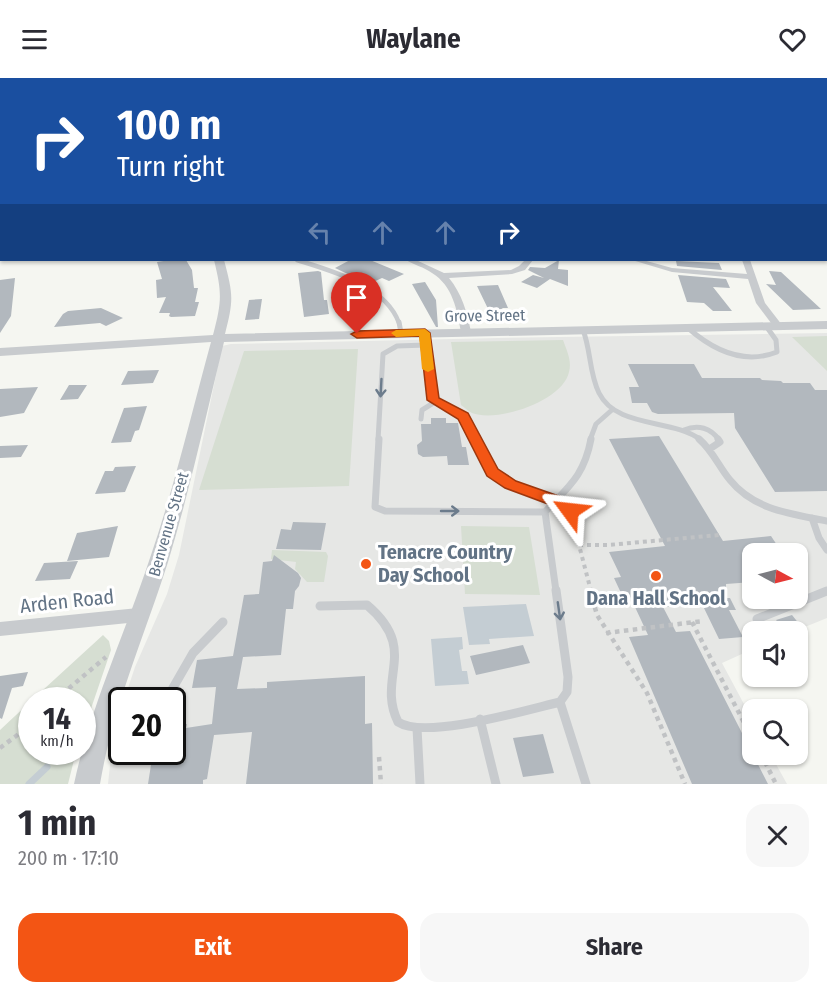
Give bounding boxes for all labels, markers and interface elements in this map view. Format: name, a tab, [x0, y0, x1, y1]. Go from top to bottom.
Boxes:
icon: menu	[18, 23, 51, 56]
text: Waylane	[366, 23, 461, 55]
icon: heart	[776, 23, 809, 56]
text: 100 m	[117, 100, 221, 150]
icon: right	[18, 102, 96, 180]
text: Turn right	[117, 151, 225, 183]
icon: left	[303, 216, 336, 249]
icon: ahead	[366, 216, 399, 249]
icon: ahead	[429, 216, 462, 249]
icon: right	[492, 216, 525, 249]
pin	[331, 272, 382, 334]
icon: arrive	[340, 281, 373, 314]
street label: Grove Street	[444, 305, 526, 326]
one-way arrow	[376, 378, 387, 398]
street label: Benvenue Street	[144, 469, 193, 579]
position arrow	[538, 479, 602, 543]
one-way arrow	[439, 505, 459, 517]
place label: Tenacre Country Day School	[378, 540, 513, 587]
north arrow	[742, 543, 808, 609]
map controls	[742, 543, 808, 765]
marker: Tenacre Country Day School	[359, 557, 373, 571]
marker: Dana Hall School	[649, 569, 663, 583]
street label: Arden Road	[19, 584, 115, 618]
place label: Dana Hall School	[586, 586, 726, 610]
one-way arrow	[553, 600, 564, 620]
button: sound	[742, 621, 808, 687]
speed limit sign: 20	[108, 687, 186, 765]
button: search	[742, 699, 808, 765]
text: 14	[43, 701, 71, 737]
text: km/h	[40, 732, 74, 750]
text: 1 min	[18, 801, 96, 845]
button: close	[746, 804, 809, 867]
text: 200 m · 17:10	[18, 846, 119, 870]
button: Exit	[18, 913, 408, 982]
button: Share	[420, 913, 809, 982]

